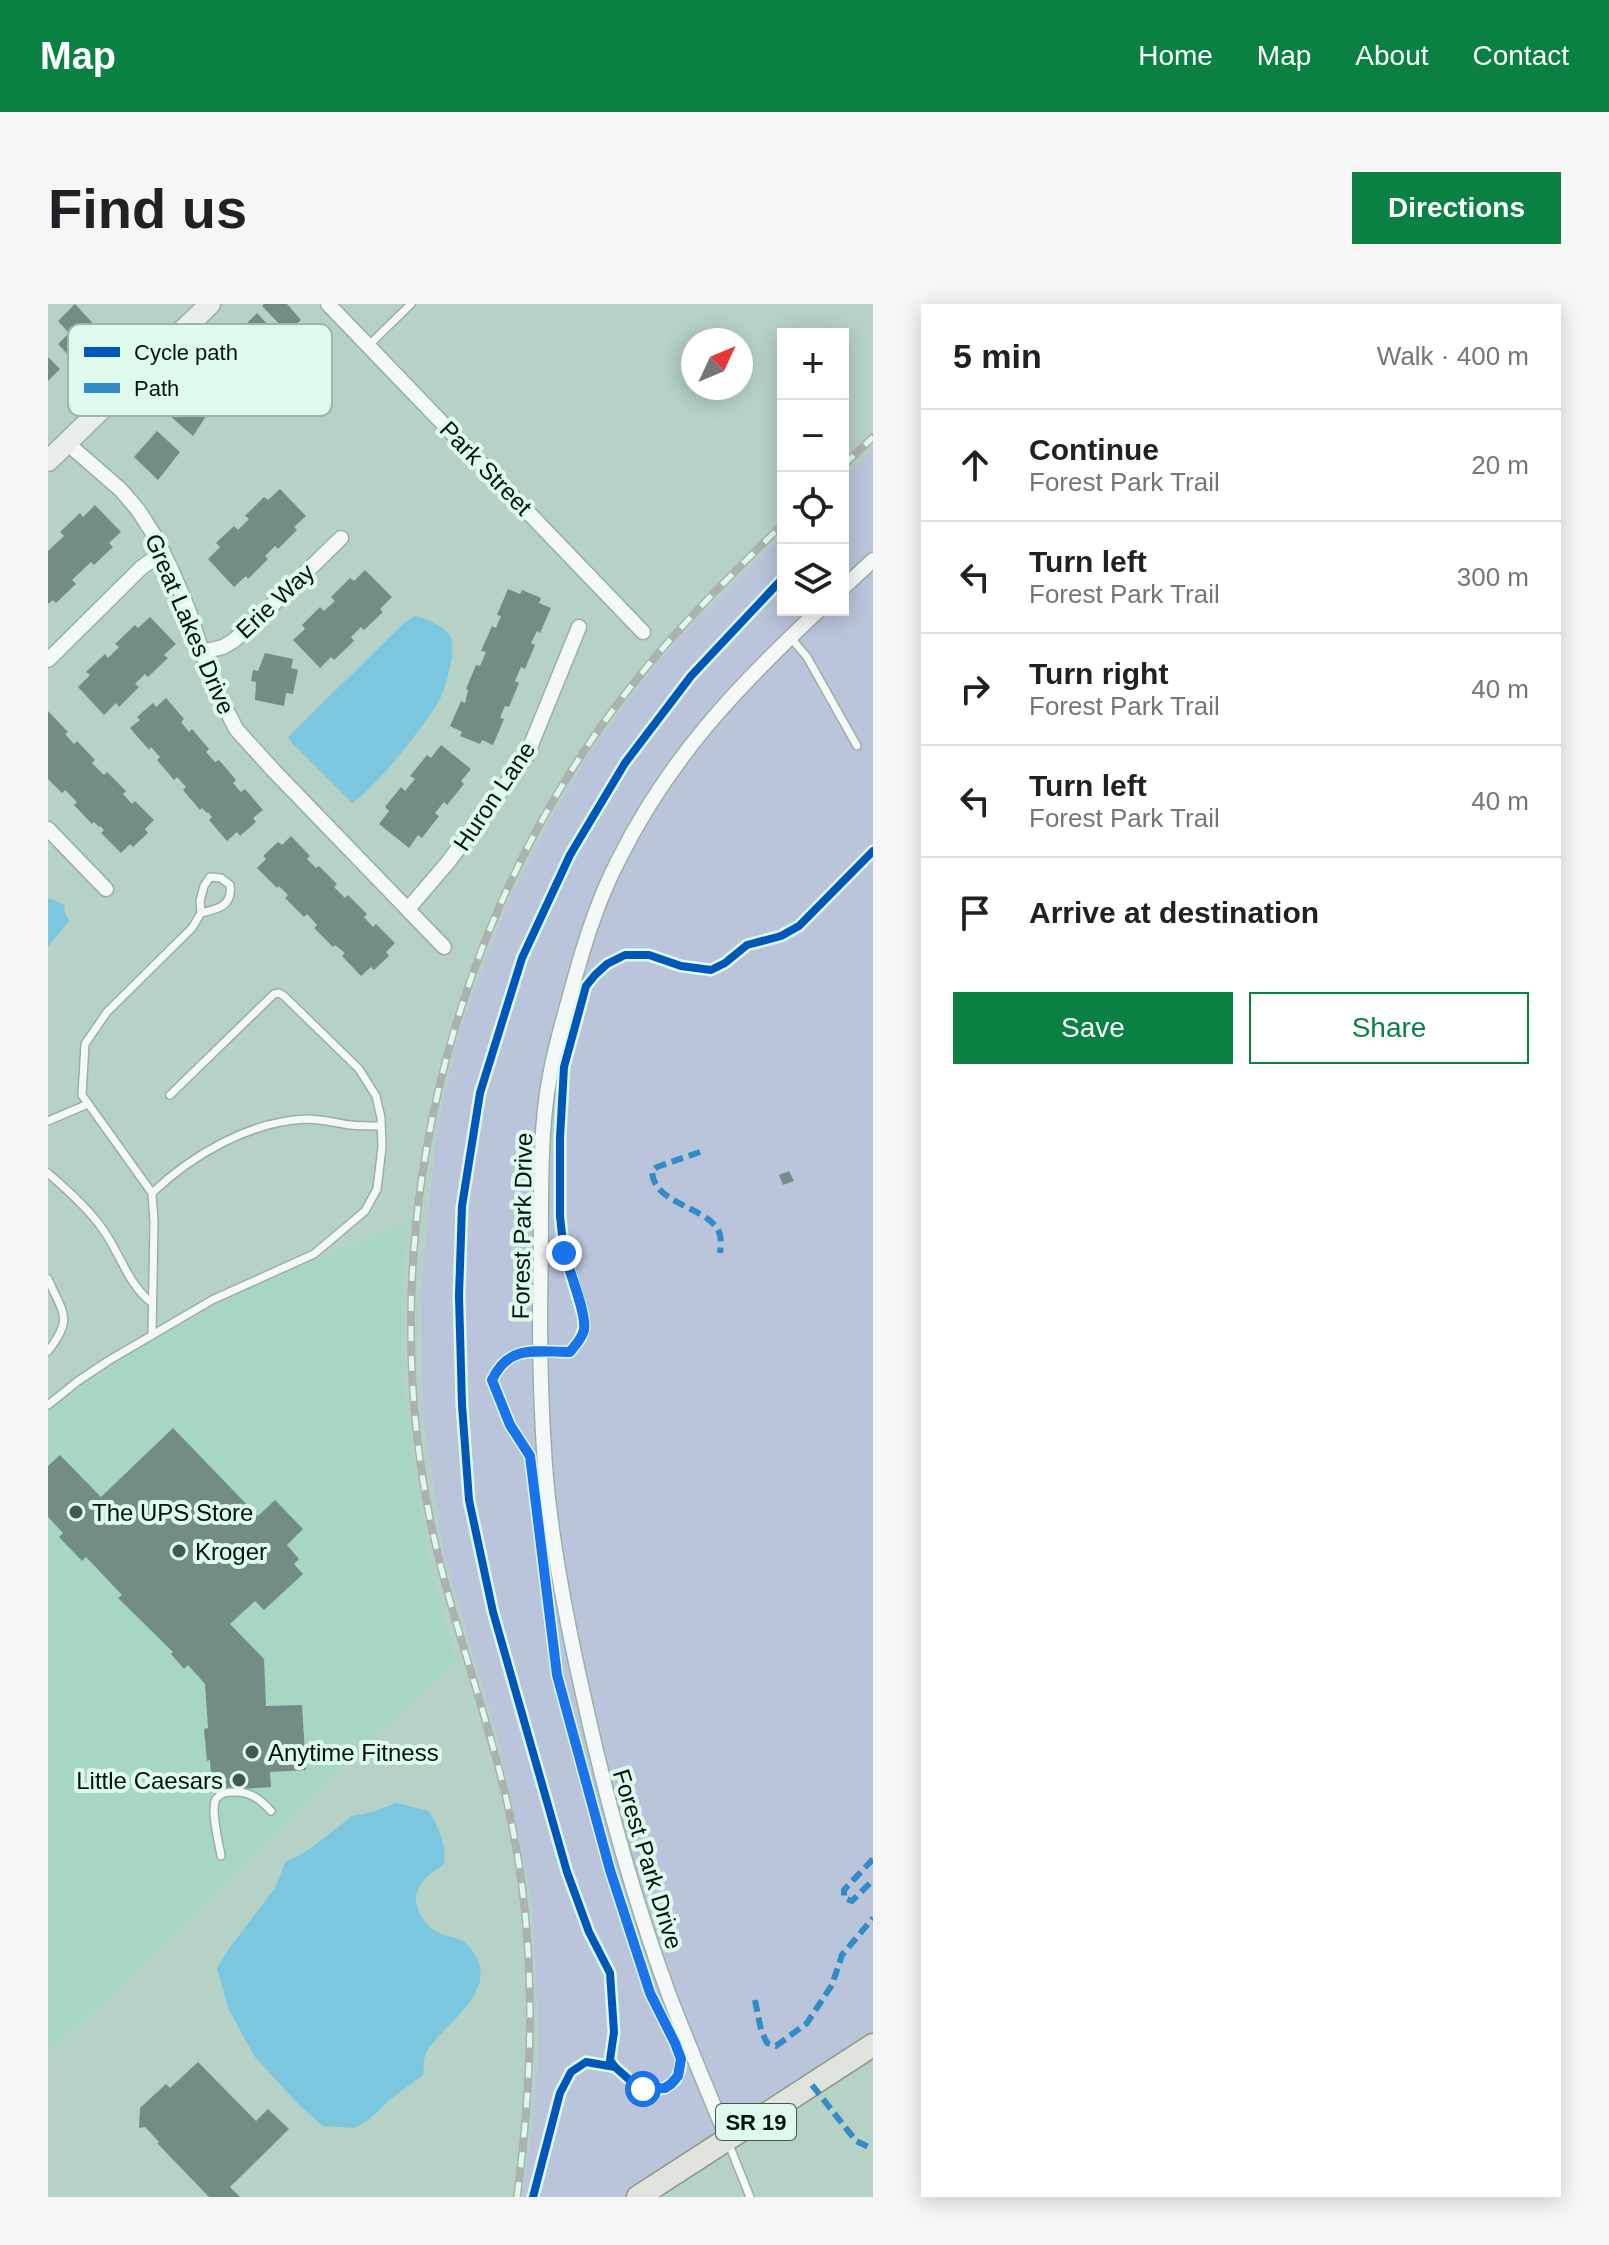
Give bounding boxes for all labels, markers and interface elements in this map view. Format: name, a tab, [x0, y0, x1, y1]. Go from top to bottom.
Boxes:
text: Map	[40, 35, 116, 77]
text: Home	[1138, 40, 1213, 71]
text: Map	[1257, 40, 1311, 71]
text: About	[1355, 40, 1429, 71]
text: Contact	[1473, 40, 1569, 71]
button: Directions	[1352, 172, 1561, 244]
text: Find us	[48, 177, 247, 240]
legend	[68, 324, 332, 416]
north arrow	[681, 328, 753, 400]
map controls	[777, 328, 849, 616]
button: +	[777, 328, 849, 400]
text: 5 min	[953, 337, 1042, 375]
text: Cycle path	[134, 340, 238, 365]
text: Walk · 400 m	[1377, 341, 1529, 371]
text: Path	[134, 376, 179, 401]
button: −	[777, 400, 849, 472]
street label: Park Street	[435, 415, 538, 521]
text: Continue	[1029, 433, 1159, 466]
icon: ahead	[953, 443, 997, 487]
text: 20 m	[1471, 450, 1529, 480]
text: Forest Park Trail	[1029, 467, 1220, 497]
button: locate	[777, 472, 849, 544]
street label: Great Lakes Drive	[140, 530, 240, 718]
button: layers	[777, 544, 849, 616]
text: Turn left	[1029, 545, 1147, 578]
icon: left	[953, 555, 997, 599]
street label: Erie Way	[231, 558, 319, 644]
text: 300 m	[1457, 562, 1529, 592]
text: Forest Park Trail	[1029, 579, 1220, 609]
text: Turn right	[1029, 657, 1168, 690]
icon: right	[953, 667, 997, 711]
text: 40 m	[1471, 674, 1529, 704]
text: Forest Park Trail	[1029, 691, 1220, 721]
street label: Huron Lane	[448, 736, 540, 856]
text: Turn left	[1029, 769, 1147, 802]
icon: left	[953, 779, 997, 823]
text: 40 m	[1471, 786, 1529, 816]
text: Forest Park Trail	[1029, 803, 1220, 833]
icon: arrive	[953, 891, 997, 935]
text: Arrive at destination	[1029, 896, 1319, 929]
button: Save	[953, 992, 1233, 1064]
button: Share	[1249, 992, 1529, 1064]
street label: Forest Park Drive	[507, 1132, 537, 1320]
route end	[546, 1235, 582, 1271]
place label: The UPS Store	[92, 1499, 253, 1526]
marker: The UPS Store	[67, 1503, 85, 1521]
place label: Kroger	[195, 1538, 267, 1565]
marker: Kroger	[170, 1542, 188, 1560]
place label: Anytime Fitness	[268, 1739, 439, 1766]
marker: Anytime Fitness	[243, 1743, 261, 1761]
street label: Forest Park Drive	[608, 1766, 688, 1952]
place label: Little Caesars	[76, 1767, 223, 1794]
marker: Little Caesars	[230, 1771, 248, 1789]
route start	[625, 2071, 661, 2107]
road number: SR 19	[716, 2104, 796, 2140]

